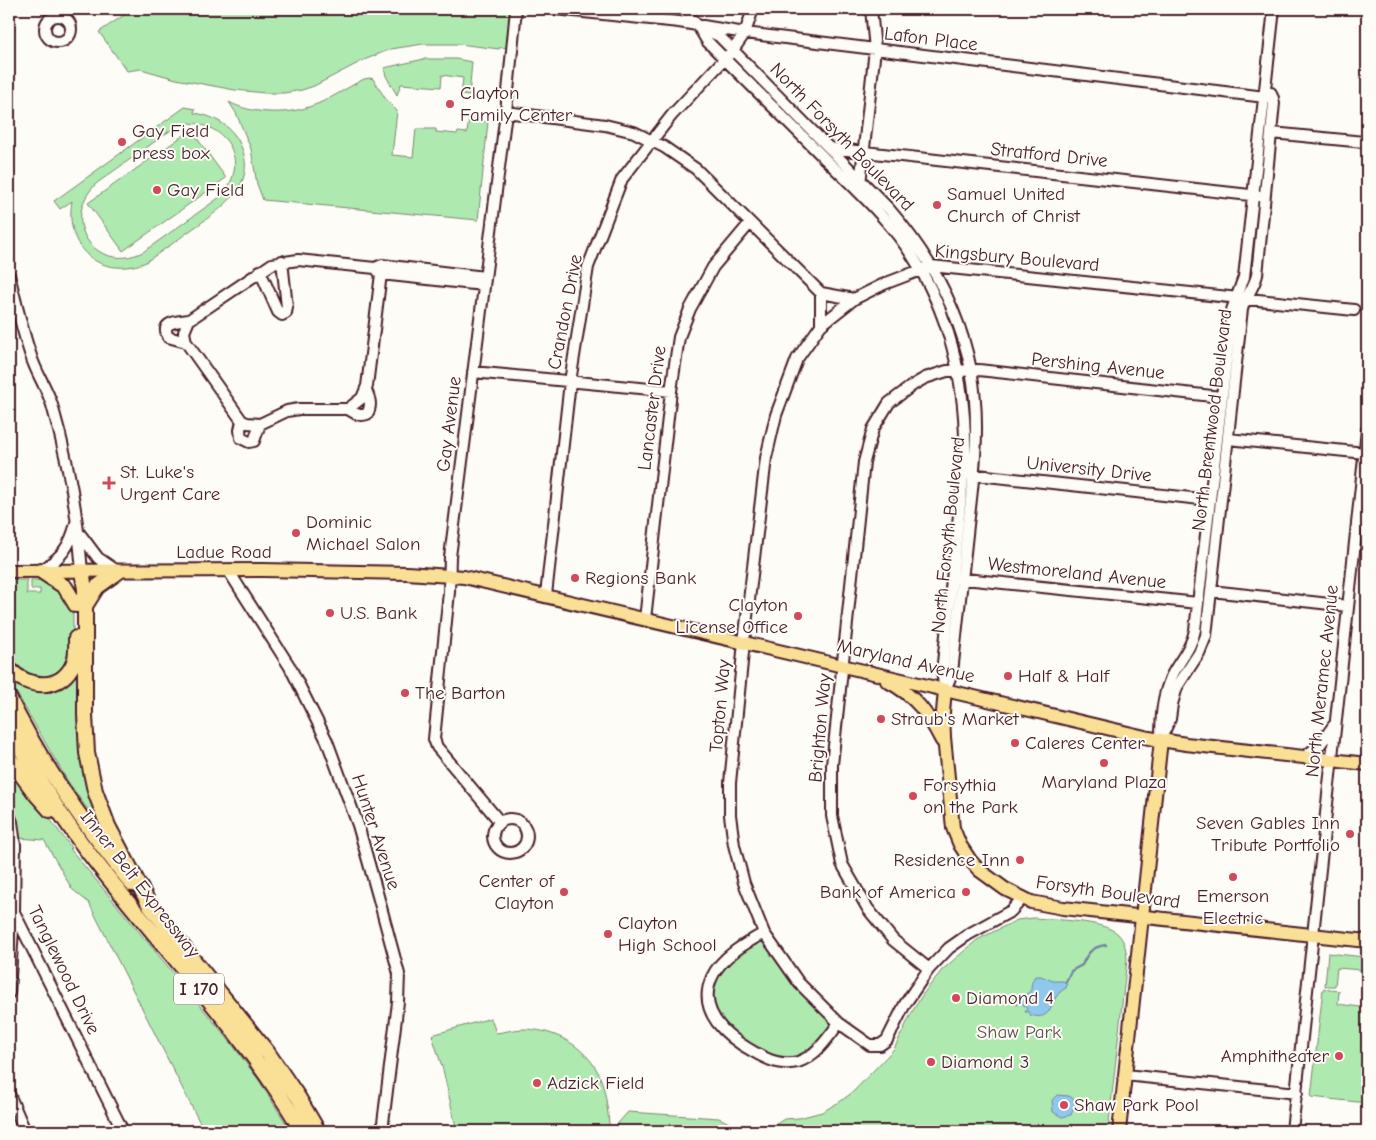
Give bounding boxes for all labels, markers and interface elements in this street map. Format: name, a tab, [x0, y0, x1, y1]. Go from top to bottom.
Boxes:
street label: Lafon Place	[883, 22, 979, 56]
street label: North Forsyth Boulevard	[765, 58, 919, 216]
place label: Clayton Family Center	[460, 82, 573, 126]
marker: Clayton Family Center	[444, 98, 456, 110]
place label: Gay Field press box	[132, 120, 211, 164]
marker: Gay Field press box	[116, 136, 128, 148]
street label: Stratford Drive	[989, 138, 1109, 172]
place label: Gay Field	[167, 179, 244, 201]
place label: Samuel United Church of Christ	[947, 183, 1080, 227]
marker: Gay Field	[151, 184, 163, 196]
marker: Samuel United Church of Christ	[931, 199, 943, 211]
street label: Kingsbury Boulevard	[934, 240, 1100, 276]
street label: Crandon Drive	[543, 252, 587, 372]
street label: North Brentwood Boulevard	[1187, 308, 1237, 532]
street label: Lancaster Drive	[633, 344, 671, 472]
street label: Pershing Avenue	[1030, 348, 1166, 384]
street label: Gay Avenue	[432, 375, 466, 473]
street label: North Forsyth Boulevard	[927, 436, 969, 634]
street label: University Drive	[1025, 451, 1153, 487]
place label: St. Luke's Urgent Care	[120, 461, 220, 505]
marker: St. Luke's Urgent Care	[102, 476, 116, 490]
place label: Dominic Michael Salon	[306, 511, 420, 555]
marker: Dominic Michael Salon	[290, 527, 302, 539]
street label: Ladue Road	[176, 541, 272, 563]
street label: Westmoreland Avenue	[987, 553, 1167, 593]
place label: Regions Bank	[585, 567, 697, 589]
marker: Regions Bank	[569, 572, 581, 584]
street label: North Meramec Avenue	[1301, 584, 1343, 778]
place label: Clayton License Office	[675, 594, 788, 638]
place label: U.S. Bank	[340, 602, 418, 624]
marker: U.S. Bank	[324, 607, 336, 619]
marker: Clayton License Office	[792, 610, 804, 622]
street label: Maryland Avenue	[835, 634, 977, 688]
street label: Topton Way	[705, 658, 735, 753]
place label: Half & Half	[1018, 665, 1111, 687]
marker: Half & Half	[1002, 670, 1014, 682]
street label: Brighton Way	[804, 672, 836, 783]
place label: The Barton	[415, 682, 506, 704]
marker: The Barton	[399, 687, 411, 699]
place label: Straub's Market	[891, 708, 1019, 730]
marker: Straub's Market	[875, 713, 887, 725]
place label: Caleres Center	[1025, 732, 1145, 754]
marker: Caleres Center	[1009, 737, 1021, 749]
marker: Maryland Plaza	[1098, 757, 1110, 769]
street label: Hunter Avenue	[347, 771, 405, 893]
place label: Maryland Plaza	[1042, 771, 1166, 793]
place label: Forsythia on the Park	[923, 774, 1019, 818]
marker: Forsythia on the Park	[907, 790, 919, 802]
street label: Inner Belt Expressway	[75, 806, 205, 963]
place label: Seven Gables Inn Tribute Portfolio	[1196, 812, 1340, 856]
marker: Seven Gables Inn Tribute Portfolio	[1344, 828, 1356, 840]
place label: Residence Inn	[894, 849, 1010, 871]
marker: Residence Inn	[1014, 854, 1026, 866]
place label: Center of Clayton	[479, 870, 556, 914]
street label: Forsyth Boulevard	[1034, 871, 1182, 913]
marker: Emerson Electric	[1227, 871, 1239, 883]
place label: Bank of America	[820, 881, 956, 903]
place label: Emerson Electric	[1197, 885, 1269, 929]
marker: Center of Clayton	[558, 886, 570, 898]
marker: Bank of America	[960, 886, 972, 898]
street label: Tanglewood Drive	[23, 902, 105, 1038]
place label: Clayton High School	[618, 912, 717, 956]
marker: Clayton High School	[602, 928, 614, 940]
road number: I 170	[174, 974, 224, 1004]
place label: Diamond 4	[966, 987, 1054, 1009]
marker: Diamond 4	[950, 992, 962, 1004]
park label: Shaw Park	[977, 1021, 1062, 1043]
place label: Amphitheater	[1221, 1045, 1329, 1067]
marker: Amphitheater	[1333, 1050, 1345, 1062]
place label: Diamond 3	[941, 1051, 1029, 1073]
marker: Diamond 3	[925, 1056, 937, 1068]
place label: Adzick Field	[547, 1072, 644, 1094]
marker: Adzick Field	[531, 1077, 543, 1089]
place label: Shaw Park Pool	[1074, 1094, 1199, 1116]
marker: Shaw Park Pool	[1058, 1099, 1070, 1111]

